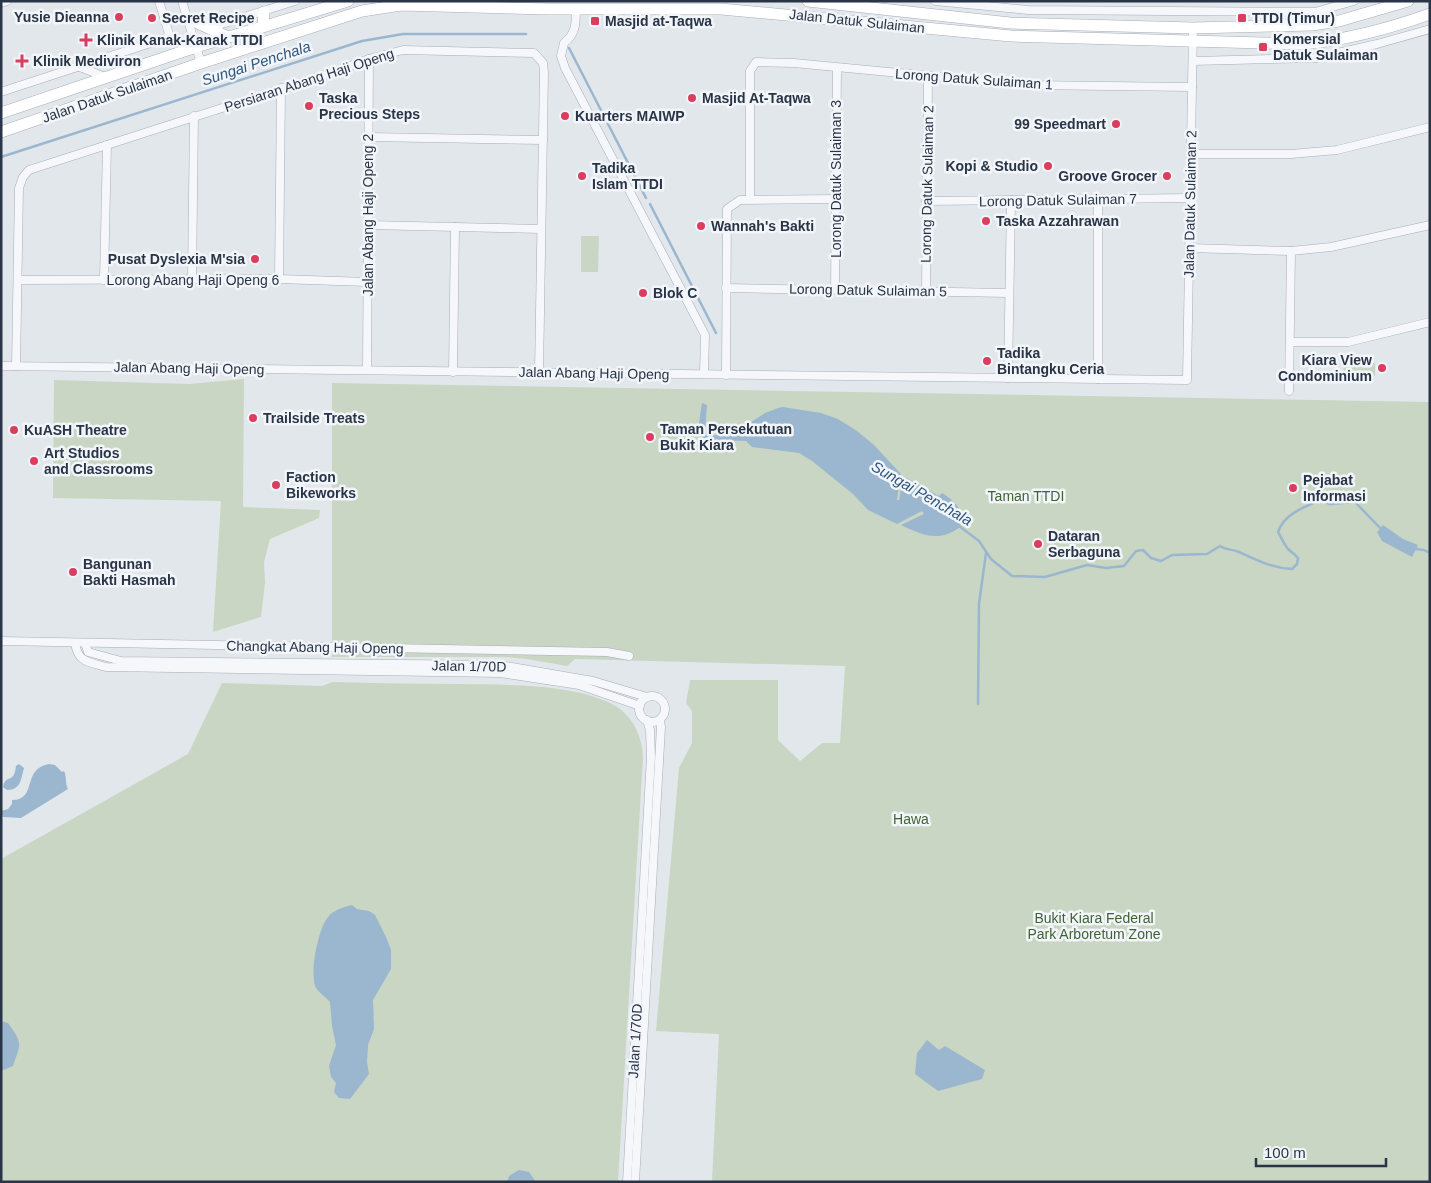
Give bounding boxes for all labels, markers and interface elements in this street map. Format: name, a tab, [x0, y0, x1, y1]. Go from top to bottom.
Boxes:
street label: Jalan Datuk Sulaiman	[788, 6, 926, 36]
place label: Yusie Dieanna	[14, 9, 109, 25]
place label: Secret Recipe	[162, 10, 255, 26]
place label: TTDI (Timur)	[1252, 10, 1335, 26]
marker: Yusie Dieanna	[113, 11, 125, 23]
marker: Secret Recipe	[146, 12, 158, 24]
marker: TTDI (Timur)	[1236, 12, 1248, 24]
place label: Masjid at-Taqwa	[605, 13, 712, 29]
marker: Masjid at-Taqwa	[589, 15, 601, 27]
place label: Komersial Datuk Sulaiman	[1273, 31, 1378, 63]
place label: Klinik Kanak-Kanak TTDI	[97, 32, 263, 48]
marker: Klinik Kanak-Kanak TTDI	[79, 33, 93, 47]
water label: Sungai Penchala	[199, 37, 313, 89]
marker: Komersial Datuk Sulaiman	[1257, 41, 1269, 53]
street label: Persiaran Abang Haji Openg	[222, 45, 396, 115]
place label: Klinik Mediviron	[33, 53, 141, 69]
marker: Klinik Mediviron	[15, 54, 29, 68]
street label: Jalan Datuk Sulaiman	[40, 66, 174, 126]
street label: Lorong Datuk Sulaiman 1	[895, 66, 1054, 93]
place label: Taska Precious Steps	[319, 90, 420, 122]
place label: Masjid At-Taqwa	[702, 90, 811, 106]
marker: Masjid At-Taqwa	[686, 92, 698, 104]
marker: Taska Precious Steps	[303, 100, 315, 112]
street label: Lorong Datuk Sulaiman 3	[828, 100, 844, 258]
street label: Lorong Datuk Sulaiman 2	[918, 105, 936, 263]
place label: Kuarters MAIWP	[575, 108, 685, 124]
marker: Kuarters MAIWP	[559, 110, 571, 122]
place label: 99 Speedmart	[1014, 116, 1106, 132]
marker: 99 Speedmart	[1110, 118, 1122, 130]
street label: Jalan Datuk Sulaiman 2	[1181, 130, 1199, 278]
street label: Jalan Abang Haji Openg 2	[360, 133, 376, 296]
place label: Kopi & Studio	[945, 158, 1038, 174]
place label: Tadika Islam TTDI	[592, 160, 663, 192]
marker: Kopi & Studio	[1042, 160, 1054, 172]
place label: Groove Grocer	[1058, 168, 1158, 184]
marker: Tadika Islam TTDI	[576, 170, 588, 182]
marker: Groove Grocer	[1161, 170, 1173, 182]
street label: Lorong Datuk Sulaiman 7	[979, 191, 1137, 209]
place label: Taska Azzahrawan	[996, 213, 1119, 229]
marker: Taska Azzahrawan	[980, 215, 992, 227]
place label: Wannah's Bakti	[711, 218, 814, 234]
marker: Wannah's Bakti	[695, 220, 707, 232]
place label: Pusat Dyslexia M'sia	[108, 251, 245, 267]
marker: Pusat Dyslexia M'sia	[249, 253, 261, 265]
street label: Lorong Abang Haji Openg 6	[107, 272, 280, 288]
street label: Lorong Datuk Sulaiman 5	[789, 281, 947, 299]
place label: Blok C	[653, 285, 697, 301]
marker: Blok C	[637, 287, 649, 299]
place label: Tadika Bintangku Ceria	[997, 345, 1105, 377]
place label: Kiara View Condominium	[1278, 352, 1372, 384]
marker: Tadika Bintangku Ceria	[981, 355, 993, 367]
street label: Jalan Abang Haji Openg	[113, 359, 265, 377]
marker: Kiara View Condominium	[1376, 362, 1388, 374]
street label: Jalan Abang Haji Openg	[518, 364, 670, 382]
place label: Trailside Treats	[263, 410, 365, 426]
marker: Trailside Treats	[247, 412, 259, 424]
place label: Taman Persekutuan Bukit Kiara	[660, 421, 792, 453]
place label: KuASH Theatre	[24, 422, 127, 438]
marker: KuASH Theatre	[8, 424, 20, 436]
marker: Taman Persekutuan Bukit Kiara	[644, 431, 656, 443]
place label: Art Studios and Classrooms	[44, 445, 153, 477]
marker: Art Studios and Classrooms	[28, 455, 40, 467]
water label: Sungai Penchala	[869, 457, 975, 529]
place label: Faction Bikeworks	[286, 469, 356, 501]
place label: Pejabat Informasi	[1303, 472, 1366, 504]
marker: Faction Bikeworks	[270, 479, 282, 491]
marker: Pejabat Informasi	[1287, 482, 1299, 494]
park label: Taman TTDI	[988, 488, 1064, 504]
place label: Dataran Serbaguna	[1048, 528, 1121, 560]
marker: Dataran Serbaguna	[1032, 538, 1044, 550]
place label: Bangunan Bakti Hasmah	[83, 556, 176, 588]
marker: Bangunan Bakti Hasmah	[67, 566, 79, 578]
street label: Changkat Abang Haji Openg	[226, 637, 404, 657]
street label: Jalan 1/70D	[432, 657, 506, 675]
park label: Hawa	[893, 811, 929, 827]
park label: Bukit Kiara Federal Park Arboretum Zone	[1027, 910, 1161, 942]
street label: Jalan 1/70D	[625, 1003, 645, 1079]
scale bar	[1256, 1136, 1386, 1168]
text: 100 m	[1264, 1144, 1306, 1161]

